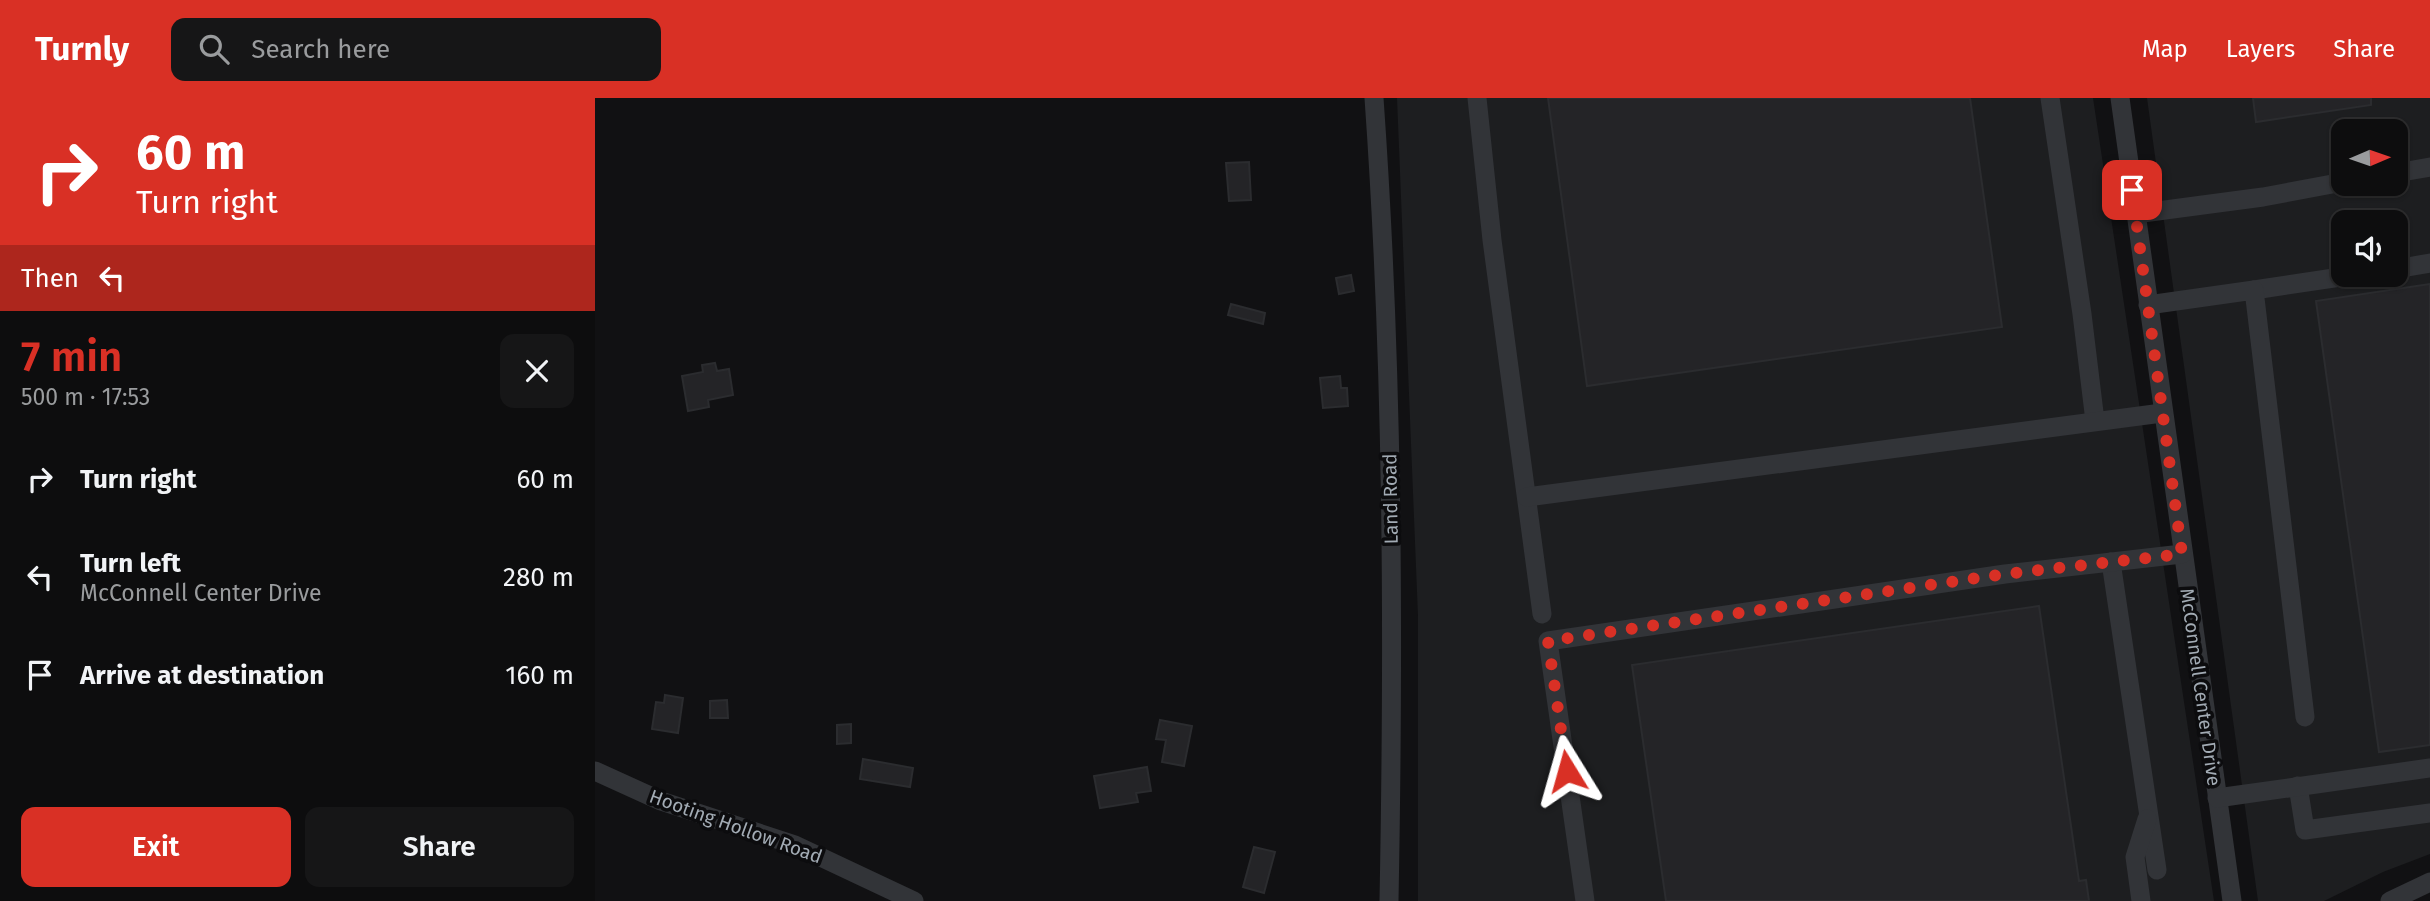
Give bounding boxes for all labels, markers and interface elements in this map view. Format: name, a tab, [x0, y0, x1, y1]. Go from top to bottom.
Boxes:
search box	[171, 18, 661, 81]
text: Turnly	[35, 29, 129, 69]
icon: search	[195, 30, 233, 68]
text: Search here	[251, 34, 390, 65]
text: Map	[2142, 35, 2188, 63]
text: Layers	[2226, 35, 2295, 63]
text: Share	[2333, 35, 2395, 63]
north arrow	[2331, 119, 2408, 196]
map controls	[2331, 119, 2408, 287]
text: 60 m	[136, 123, 245, 182]
icon: right	[21, 126, 112, 217]
pin	[2102, 160, 2162, 220]
icon: arrive	[2113, 171, 2151, 209]
text: Turn right	[136, 183, 278, 221]
button: sound	[2331, 210, 2408, 287]
icon: left	[93, 259, 131, 297]
text: Then	[21, 263, 79, 294]
text: 7 min	[21, 332, 122, 382]
button: close	[500, 334, 574, 408]
text: 500 m · 17:53	[21, 383, 150, 411]
street label: Land Road	[1378, 453, 1403, 545]
icon: right	[21, 460, 59, 498]
text: Turn right	[80, 464, 197, 495]
text: 60 m	[516, 464, 574, 495]
text: Turn left	[80, 548, 181, 579]
icon: left	[21, 558, 59, 596]
text: 280 m	[503, 562, 574, 593]
text: McConnell Center Drive	[80, 579, 322, 607]
street label: McConnell Center Drive	[2175, 587, 2226, 788]
icon: arrive	[21, 656, 59, 694]
text: Arrive at destination	[80, 660, 324, 691]
text: 160 m	[505, 660, 574, 691]
position arrow	[1530, 734, 1604, 808]
street label: Hooting Hollow Road	[646, 785, 825, 868]
button: Exit	[21, 807, 291, 887]
button: Share	[305, 807, 574, 887]

